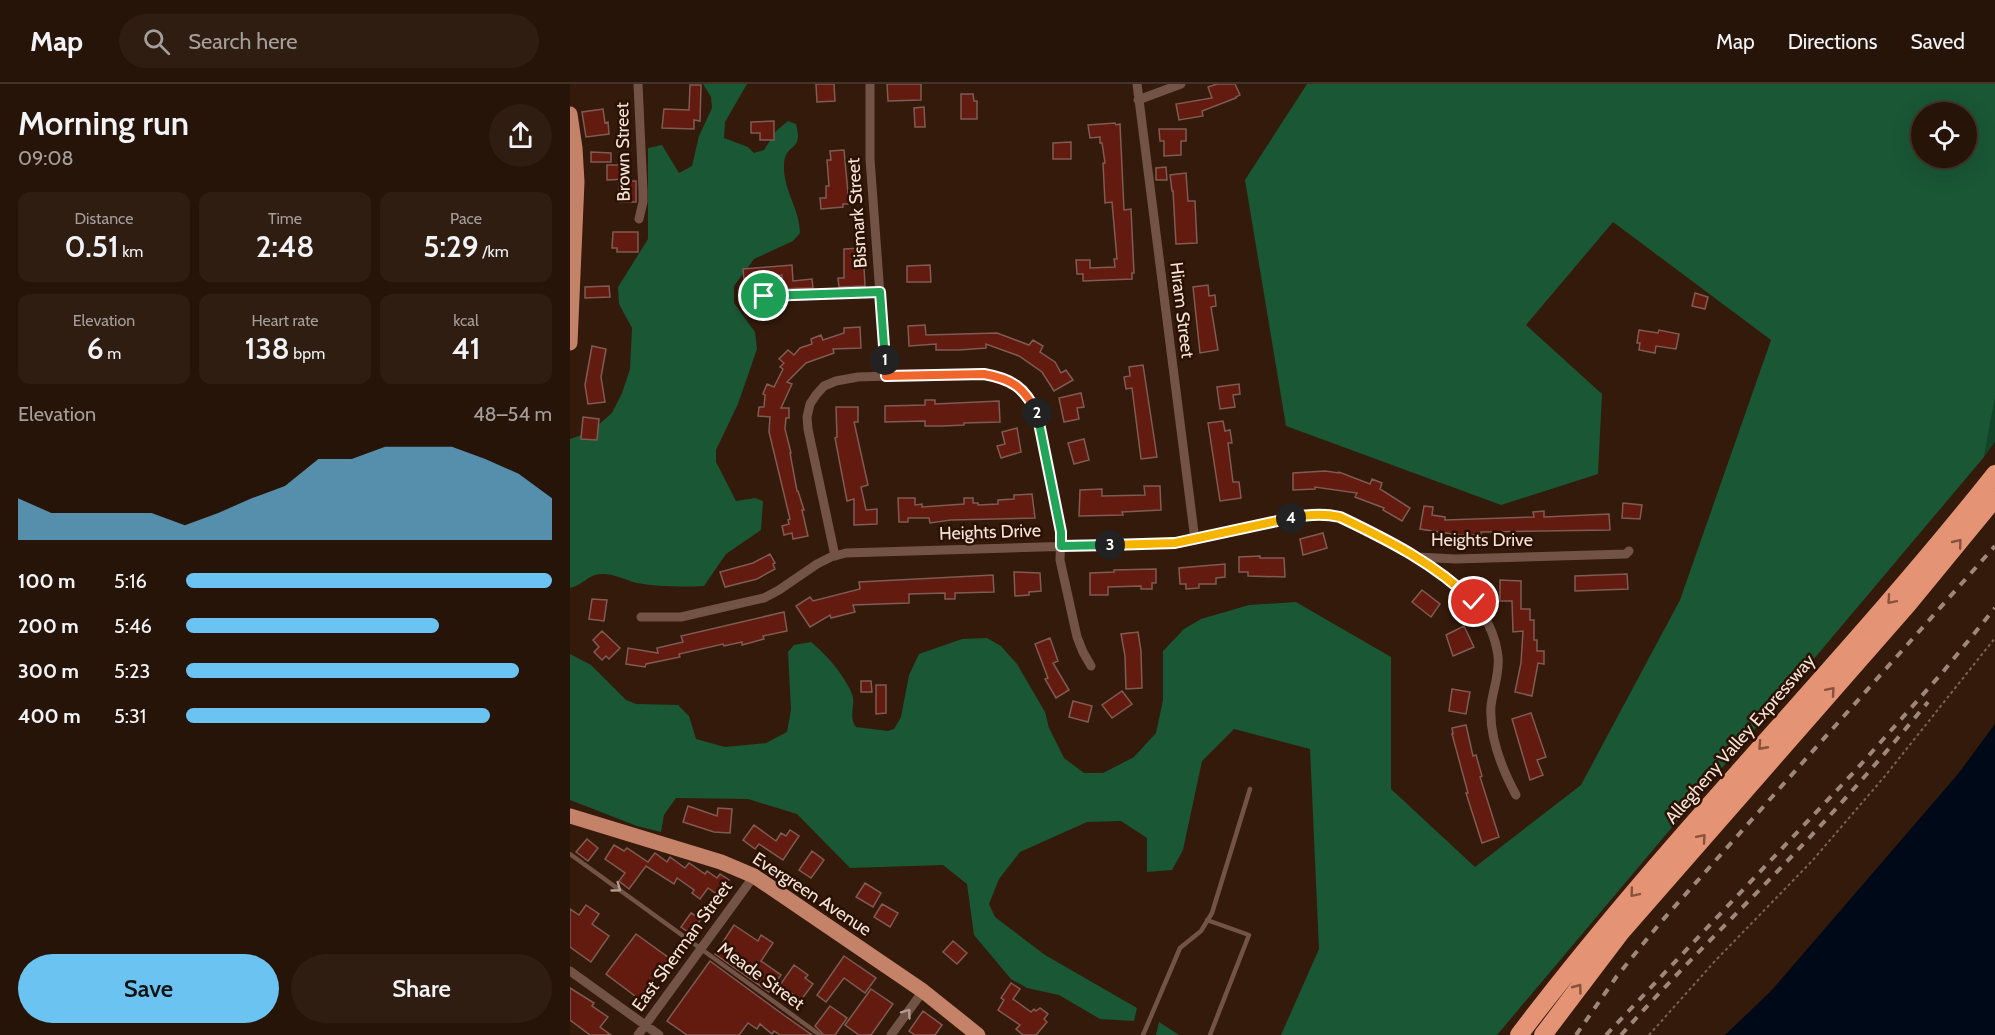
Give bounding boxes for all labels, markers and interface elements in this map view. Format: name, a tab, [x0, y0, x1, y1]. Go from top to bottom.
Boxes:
search box	[119, 14, 539, 68]
text: Map	[30, 24, 83, 58]
icon: search	[140, 25, 173, 58]
text: Search here	[188, 28, 297, 55]
text: Map	[1716, 29, 1755, 54]
text: Directions	[1788, 29, 1877, 54]
text: Saved	[1910, 29, 1965, 54]
street label: Brown Street	[611, 102, 635, 202]
map controls	[1911, 102, 1977, 168]
button: locate	[1911, 102, 1977, 168]
text: Morning run	[18, 103, 189, 143]
button: share	[489, 104, 552, 167]
text: 09:08	[18, 146, 74, 170]
street label: Bismark Street	[842, 157, 872, 269]
text: Distance	[75, 209, 133, 228]
text: Time	[268, 209, 302, 228]
text: Pace	[450, 209, 482, 228]
text: 0.51	[65, 228, 119, 265]
text: 2:48	[256, 228, 314, 265]
text: 5:29	[423, 228, 479, 265]
text: km	[119, 242, 143, 261]
text: /km	[479, 242, 509, 261]
street label: Hiram Street	[1165, 261, 1199, 359]
pin	[738, 270, 789, 321]
icon: arrive	[747, 279, 780, 312]
text: Elevation	[73, 311, 135, 330]
text: Heart rate	[252, 311, 318, 330]
text: kcal	[453, 311, 479, 330]
text: 6	[87, 330, 104, 367]
text: 138	[245, 330, 290, 367]
text: 41	[452, 330, 480, 367]
text: m	[104, 344, 121, 363]
text: bpm	[290, 344, 325, 363]
pin: 1	[870, 345, 900, 375]
text: 1	[882, 350, 888, 369]
pin: 2	[1022, 398, 1052, 428]
text: Elevation	[18, 402, 96, 426]
text: 48–54 m	[473, 402, 552, 426]
text: 2	[1033, 403, 1041, 422]
pin: 4	[1276, 503, 1306, 533]
text: 4	[1286, 508, 1296, 527]
street label: Heights Drive	[939, 519, 1041, 545]
street label: Heights Drive	[1431, 529, 1533, 551]
pin: 3	[1095, 530, 1125, 560]
text: 3	[1106, 535, 1114, 554]
one-way arrow	[1950, 539, 1961, 550]
text: 100 m	[18, 569, 76, 593]
text: 5:16	[114, 569, 147, 593]
pin	[1448, 576, 1499, 627]
icon: check	[1457, 585, 1490, 618]
one-way arrow	[1887, 593, 1898, 603]
text: 200 m	[18, 614, 79, 638]
text: 5:46	[114, 614, 152, 638]
street label: Allegheny Valley Expressway	[1660, 650, 1820, 828]
text: 300 m	[18, 659, 79, 683]
text: 5:23	[114, 659, 150, 683]
one-way arrow	[1824, 687, 1835, 698]
text: 400 m	[18, 704, 81, 728]
text: 5:31	[114, 704, 146, 728]
one-way arrow	[1758, 739, 1769, 750]
one-way arrow	[1695, 834, 1706, 845]
street label: Evergreen Avenue	[748, 847, 876, 941]
street label: East Sherman Street	[627, 876, 737, 1016]
one-way arrow	[611, 881, 622, 892]
one-way arrow	[1630, 886, 1641, 897]
street label: Meade Street	[713, 937, 809, 1015]
button: Save	[18, 954, 279, 1023]
button: Share	[291, 954, 552, 1023]
one-way arrow	[1571, 984, 1582, 995]
one-way arrow	[900, 1008, 911, 1019]

